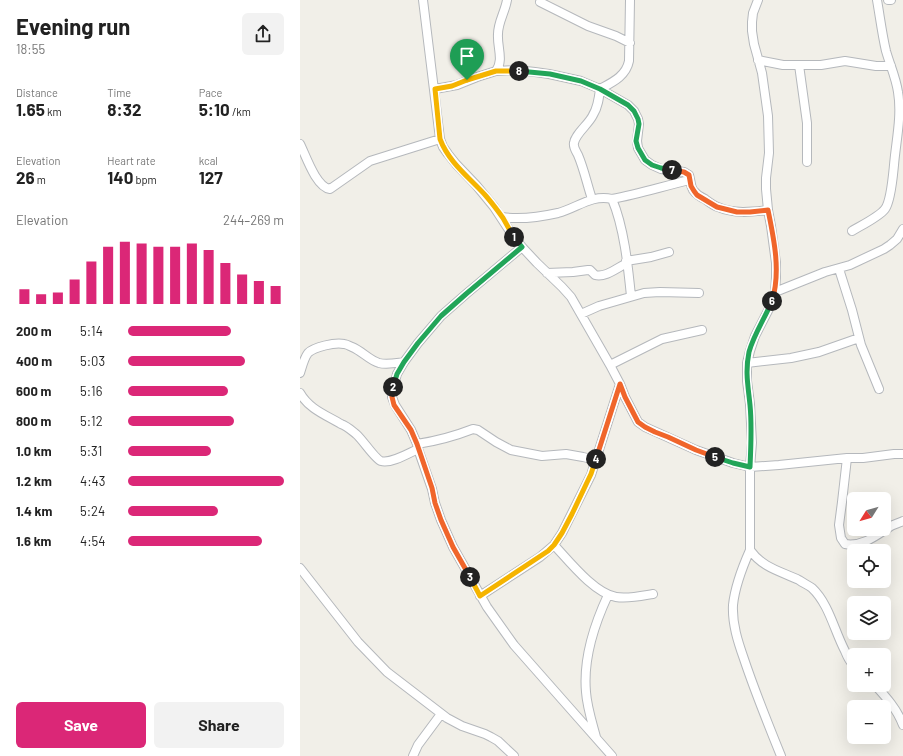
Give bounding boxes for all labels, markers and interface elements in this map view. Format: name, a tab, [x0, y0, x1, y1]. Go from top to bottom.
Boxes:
text: Evening run	[16, 13, 130, 39]
button: share	[242, 13, 284, 55]
pin	[450, 39, 484, 80]
text: 18:55	[16, 41, 45, 57]
icon: arrive	[456, 45, 478, 67]
pin: 8	[509, 61, 529, 81]
text: 8	[516, 64, 522, 77]
text: Distance	[16, 86, 58, 99]
text: Time	[107, 86, 131, 99]
text: Pace	[199, 86, 222, 99]
text: 1.65	[16, 99, 45, 119]
text: 8:32	[107, 99, 141, 119]
text: 5:10	[199, 99, 230, 119]
text: km	[45, 105, 62, 118]
text: /km	[230, 105, 251, 118]
text: Elevation	[16, 154, 60, 167]
text: Heart rate	[107, 154, 156, 167]
text: kcal	[199, 154, 218, 167]
pin: 7	[662, 160, 682, 180]
text: 7	[669, 163, 675, 176]
text: 26	[16, 167, 35, 187]
text: 140	[107, 167, 133, 187]
text: 127	[199, 167, 223, 187]
text: m	[35, 173, 46, 186]
text: bpm	[133, 173, 157, 186]
text: Elevation	[16, 212, 68, 228]
text: 244–269 m	[223, 212, 284, 228]
pin: 1	[504, 227, 524, 247]
text: 1	[512, 230, 516, 243]
pin: 6	[762, 291, 782, 311]
text: 6	[769, 294, 775, 307]
text: 200 m	[16, 323, 52, 339]
text: 5:14	[80, 323, 103, 339]
text: 400 m	[16, 353, 52, 369]
text: 5:03	[80, 353, 105, 369]
pin: 2	[383, 377, 403, 397]
text: 2	[390, 380, 396, 393]
text: 600 m	[16, 383, 51, 399]
text: 5:16	[80, 383, 102, 399]
text: 800 m	[16, 413, 51, 429]
text: 5:12	[80, 413, 103, 429]
text: 1.0 km	[16, 443, 52, 459]
text: 5:31	[80, 443, 102, 459]
pin: 5	[705, 447, 725, 467]
pin: 4	[586, 449, 606, 469]
text: 5	[712, 450, 718, 463]
text: 4	[593, 452, 599, 465]
text: 1.2 km	[16, 473, 52, 489]
text: 4:43	[80, 473, 105, 489]
north arrow	[847, 492, 891, 536]
map controls	[847, 492, 891, 744]
text: 1.4 km	[16, 503, 52, 519]
text: 5:24	[80, 503, 105, 519]
text: 1.6 km	[16, 533, 51, 549]
text: 4:54	[80, 533, 105, 549]
button: locate	[847, 544, 891, 588]
pin: 3	[460, 567, 480, 587]
text: 3	[467, 570, 473, 583]
button: layers	[847, 596, 891, 640]
button: +	[847, 648, 891, 692]
button: −	[847, 700, 891, 744]
button: Save	[16, 702, 146, 748]
button: Share	[154, 702, 284, 748]

